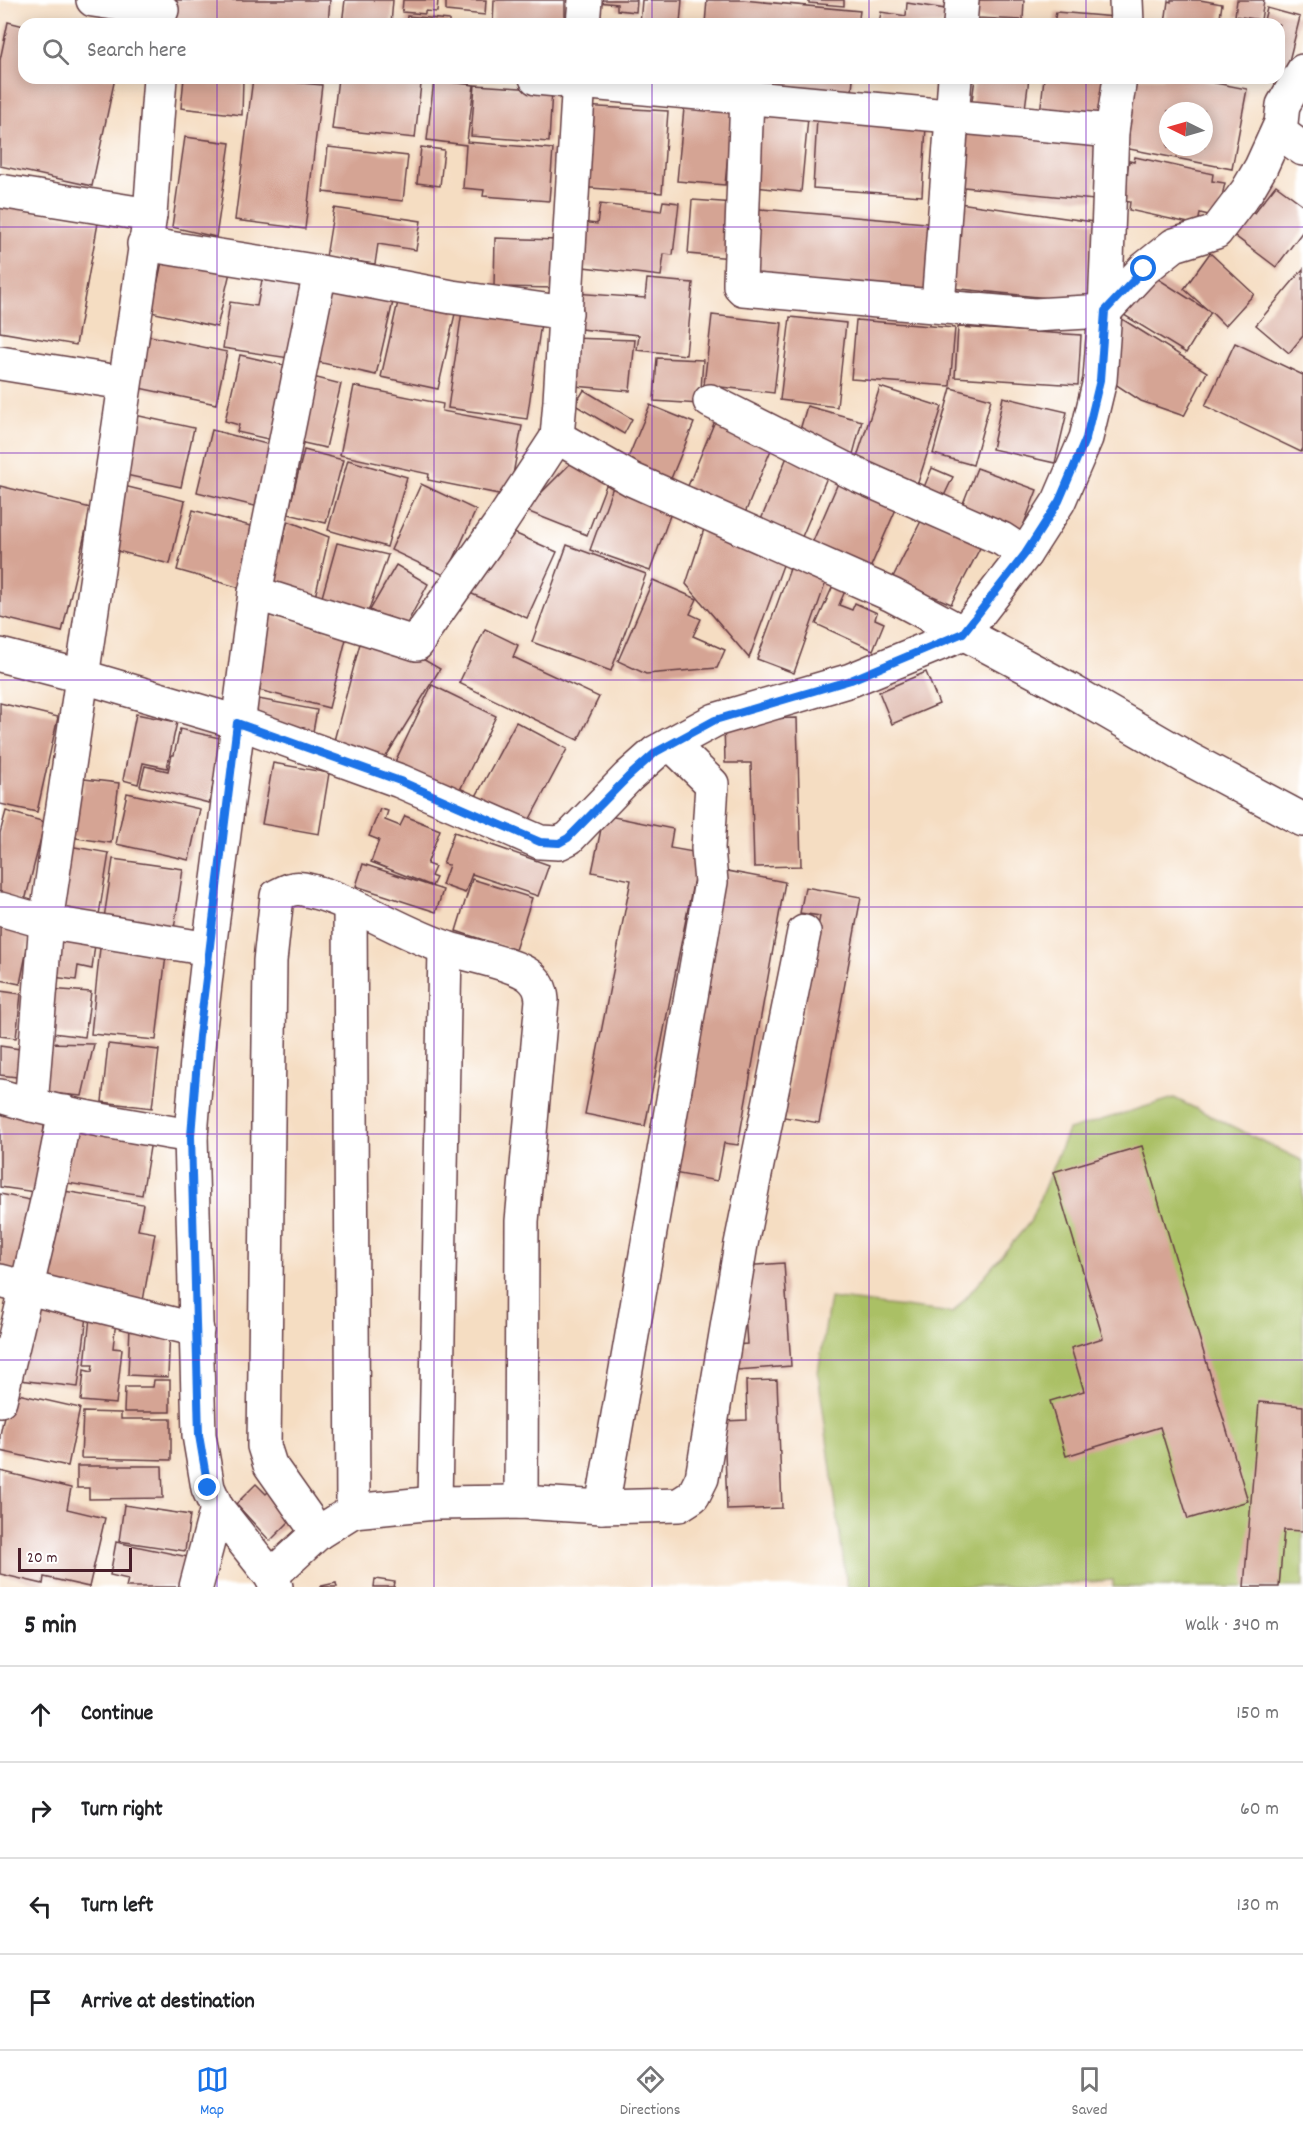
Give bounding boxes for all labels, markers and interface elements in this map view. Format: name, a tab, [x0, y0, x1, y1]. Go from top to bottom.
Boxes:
search box	[18, 18, 1285, 84]
icon: search	[39, 35, 72, 68]
text: Search here	[87, 36, 186, 67]
north arrow	[1159, 102, 1213, 156]
route start	[1130, 255, 1156, 281]
route end	[194, 1474, 220, 1500]
scale bar	[18, 1545, 132, 1572]
text: 20 m	[27, 1547, 57, 1570]
text: 5 min	[24, 1608, 77, 1645]
text: Walk · 340 m	[1185, 1612, 1279, 1640]
icon: ahead	[24, 1698, 57, 1731]
text: Continue	[81, 1699, 153, 1730]
text: 150 m	[1236, 1700, 1279, 1728]
icon: right	[24, 1794, 57, 1827]
text: Turn right	[81, 1795, 163, 1826]
text: 60 m	[1240, 1796, 1279, 1824]
icon: left	[24, 1890, 57, 1923]
text: Turn left	[81, 1891, 153, 1922]
text: 130 m	[1237, 1892, 1279, 1920]
icon: arrive	[24, 1986, 57, 2019]
text: Arrive at destination	[81, 1987, 255, 2018]
tab: Map	[196, 2063, 229, 2122]
tab: Directions	[620, 2063, 680, 2122]
tab: Saved	[1072, 2063, 1107, 2122]

